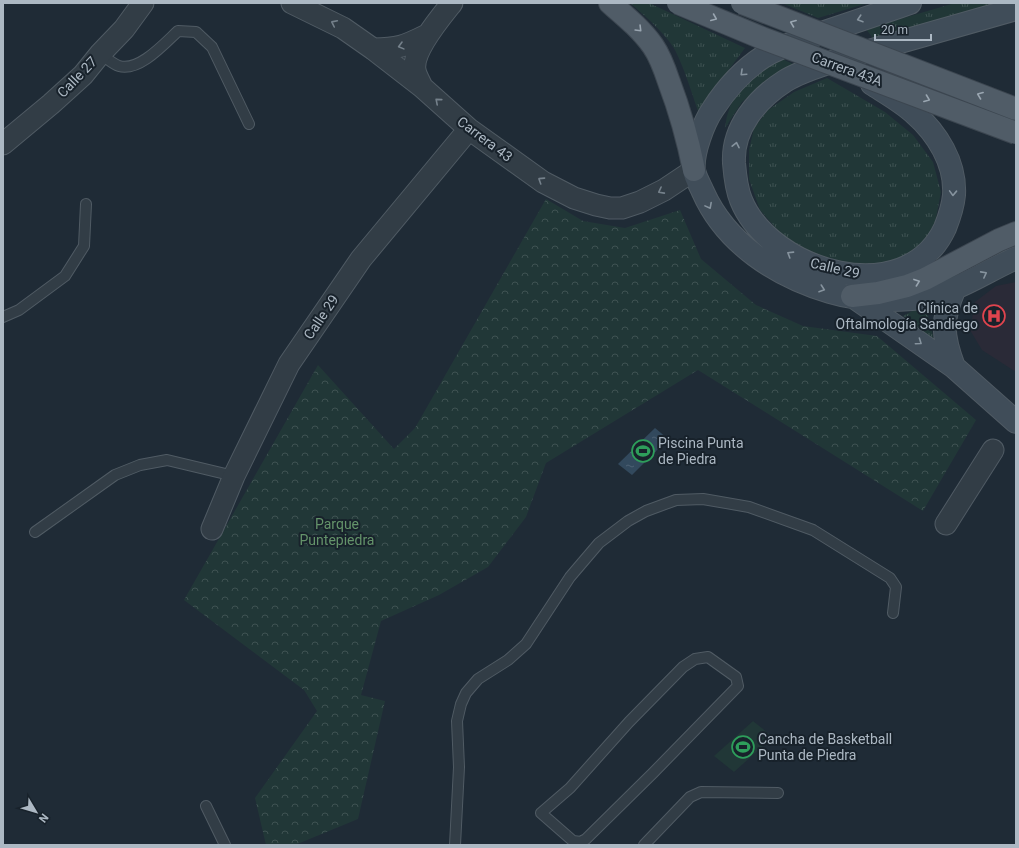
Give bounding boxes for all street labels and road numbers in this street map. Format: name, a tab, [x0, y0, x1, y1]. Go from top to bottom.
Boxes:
street label: Carrera 43A	[810, 49, 884, 89]
street label: Calle 27	[54, 53, 100, 101]
street label: Carrera 43	[454, 113, 516, 165]
street label: Calle 29	[809, 255, 861, 281]
street label: Calle 29	[300, 292, 342, 342]

